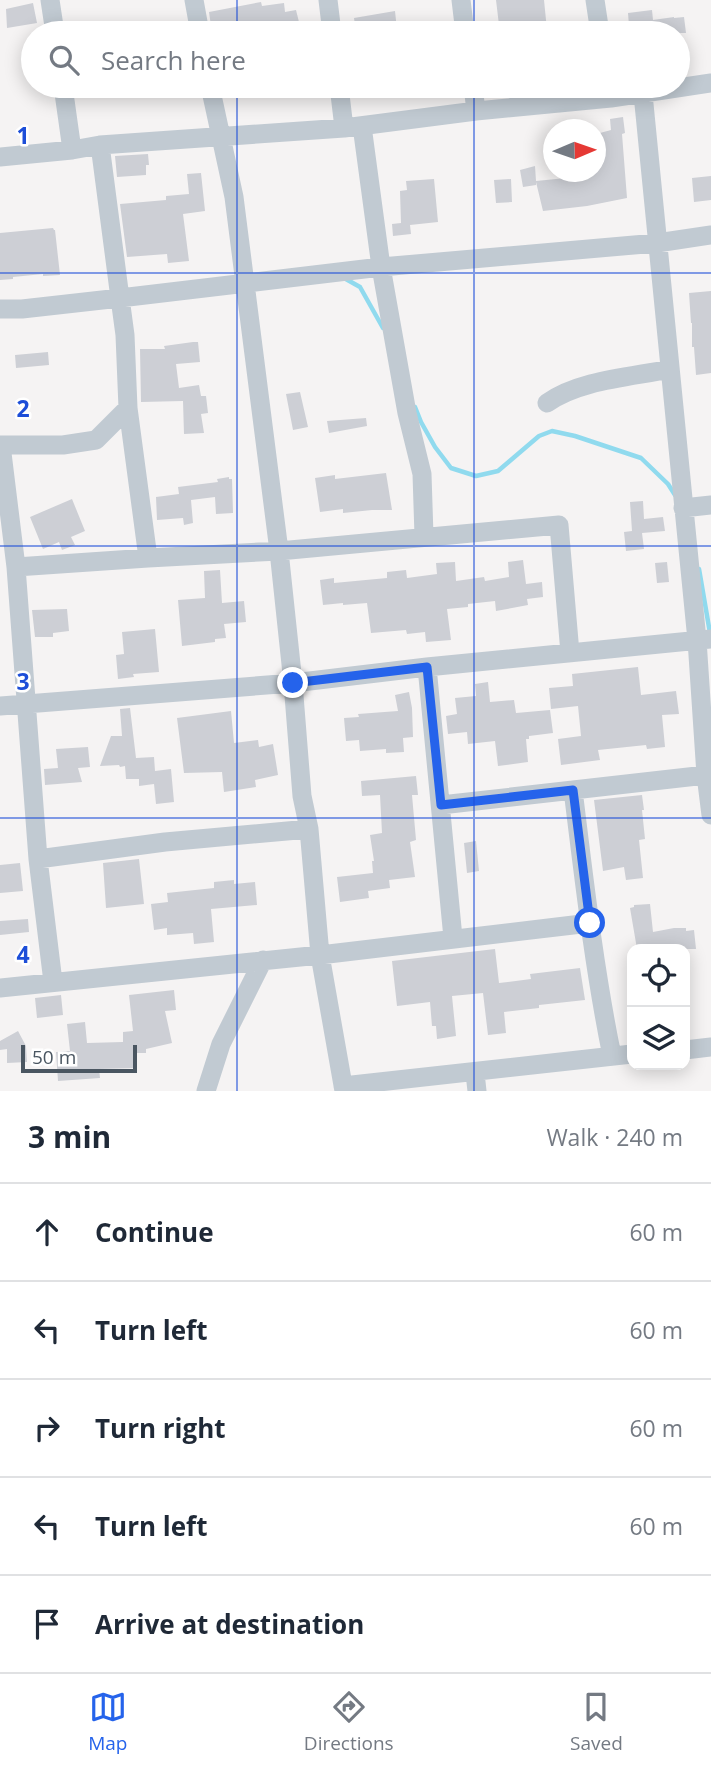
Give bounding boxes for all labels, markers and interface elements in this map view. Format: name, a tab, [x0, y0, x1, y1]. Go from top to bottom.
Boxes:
search box	[21, 21, 690, 98]
icon: search	[45, 41, 83, 79]
text: Search here	[101, 42, 246, 78]
text: 1	[16, 119, 30, 151]
north arrow	[543, 119, 606, 182]
text: 2	[16, 392, 30, 424]
text: 3	[16, 665, 30, 697]
route end	[277, 667, 308, 698]
route start	[574, 907, 605, 938]
text: 4	[16, 938, 30, 970]
map controls	[627, 944, 690, 1070]
button: locate	[627, 944, 690, 1007]
button: layers	[627, 1007, 690, 1070]
scale bar	[21, 1042, 136, 1074]
text: 50 m	[32, 1044, 76, 1070]
text: 3 min	[28, 1116, 111, 1157]
text: Walk · 240 m	[546, 1121, 683, 1153]
icon: ahead	[28, 1213, 66, 1251]
text: Continue	[95, 1214, 214, 1250]
text: 60 m	[629, 1216, 683, 1248]
icon: left	[28, 1311, 66, 1349]
text: Turn left	[95, 1312, 207, 1348]
text: 60 m	[629, 1314, 683, 1346]
icon: right	[28, 1409, 66, 1447]
text: Turn right	[95, 1410, 226, 1446]
text: 60 m	[629, 1412, 683, 1444]
icon: left	[28, 1507, 66, 1545]
text: Turn left	[95, 1508, 207, 1544]
text: 60 m	[629, 1510, 683, 1542]
icon: arrive	[28, 1605, 66, 1643]
text: Arrive at destination	[95, 1606, 364, 1642]
tab: Map	[88, 1688, 127, 1756]
tab: Directions	[304, 1688, 394, 1756]
tab: Saved	[570, 1688, 623, 1756]

